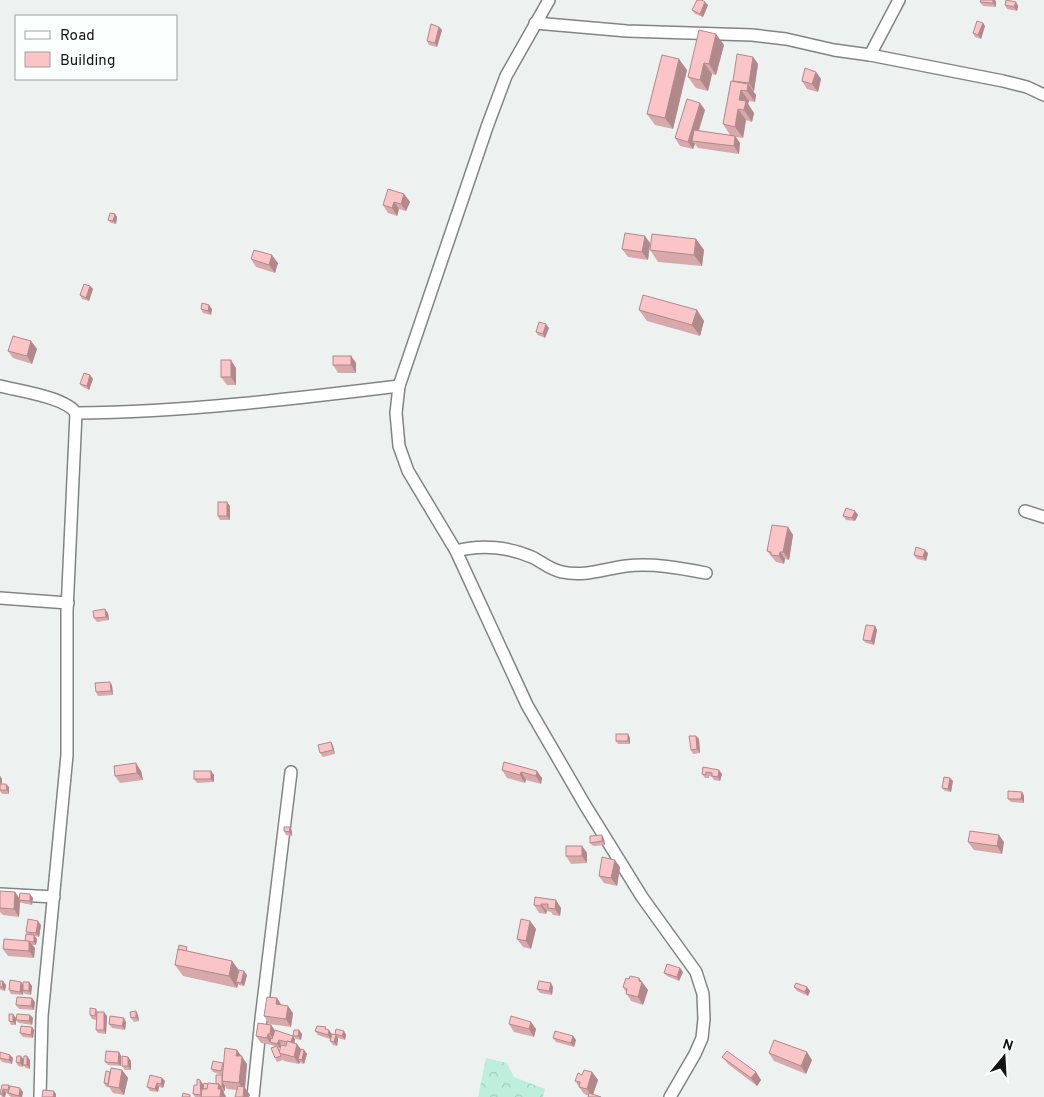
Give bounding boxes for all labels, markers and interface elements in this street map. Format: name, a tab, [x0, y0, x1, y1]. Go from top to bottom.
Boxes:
legend	[15, 15, 178, 80]
text: Road	[60, 27, 95, 46]
text: Building	[60, 52, 115, 71]
north arrow	[979, 1032, 1029, 1082]
text: N	[1000, 1036, 1015, 1056]

